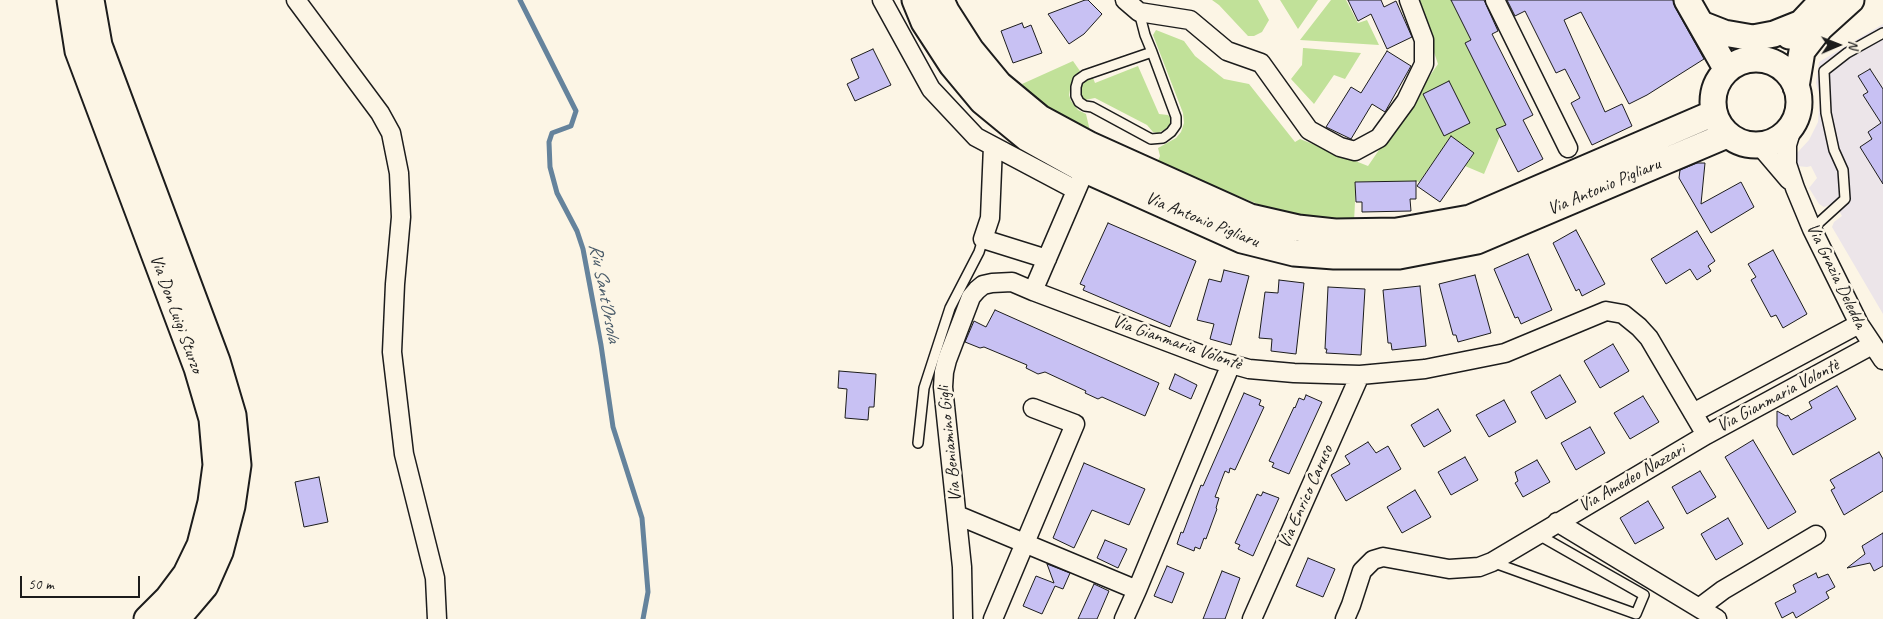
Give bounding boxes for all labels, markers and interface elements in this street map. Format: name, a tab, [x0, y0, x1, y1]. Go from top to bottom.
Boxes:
north arrow	[1813, 20, 1863, 70]
text: N	[1845, 40, 1862, 49]
street label: Via Antonio Pigliaru	[1544, 154, 1664, 220]
street label: Via Antonio Pigliaru	[1142, 187, 1262, 253]
street label: Via Grazia Deledda	[1801, 220, 1871, 332]
water label: Riu Sant'Orsola	[583, 242, 625, 344]
street label: Via Don Luigi Sturzo	[145, 252, 207, 376]
street label: Via Gianmaria Volontè	[1110, 311, 1244, 375]
street label: Via Gianmaria Volontè	[1713, 355, 1843, 437]
street label: Via Beniamino Gigli	[933, 385, 967, 503]
street label: Via Amedeo Nazzari	[1575, 439, 1689, 517]
street label: Via Enrico Caruso	[1274, 442, 1338, 552]
scale bar	[22, 566, 142, 598]
text: 50 m	[28, 575, 54, 594]

